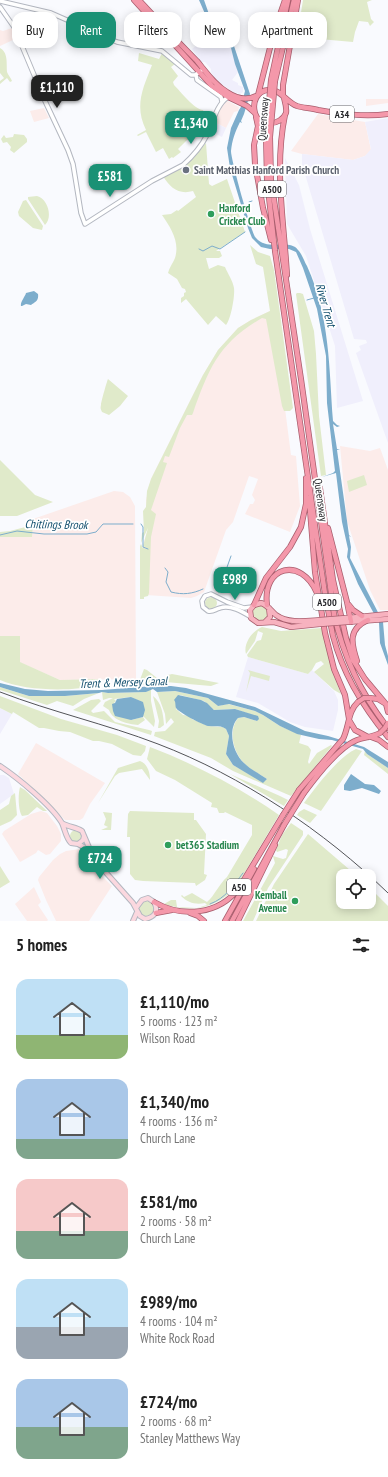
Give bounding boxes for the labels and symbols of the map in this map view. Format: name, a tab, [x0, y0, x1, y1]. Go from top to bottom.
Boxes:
pin: £1,110	[24, 75, 90, 109]
street label: Queensway	[255, 96, 272, 141]
road number: A34	[330, 106, 354, 122]
pin: £1,340	[158, 111, 224, 145]
place label: Saint Matthias Hanford Parish Church	[194, 163, 339, 177]
pin: £581	[86, 164, 134, 198]
marker: Saint Matthias Hanford Parish Church	[181, 165, 191, 175]
road number: A500	[258, 181, 286, 197]
place label: Hanford Cricket Club	[219, 201, 266, 228]
marker: Hanford Cricket Club	[206, 209, 216, 219]
water label: River Trent	[313, 281, 340, 330]
street label: Queensway	[311, 478, 331, 523]
water label: Chitlings Brook	[24, 516, 89, 532]
pin: £989	[211, 567, 259, 601]
road number: A500	[313, 594, 341, 610]
water label: Trent & Mersey Canal	[78, 673, 169, 691]
place label: bet365 Stadium	[176, 838, 239, 852]
marker: bet365 Stadium	[163, 840, 173, 850]
pin: £724	[76, 846, 124, 880]
road number: A50	[227, 879, 251, 895]
place label: Kemball Avenue	[255, 888, 287, 915]
marker: Kemball Avenue	[290, 896, 300, 906]

